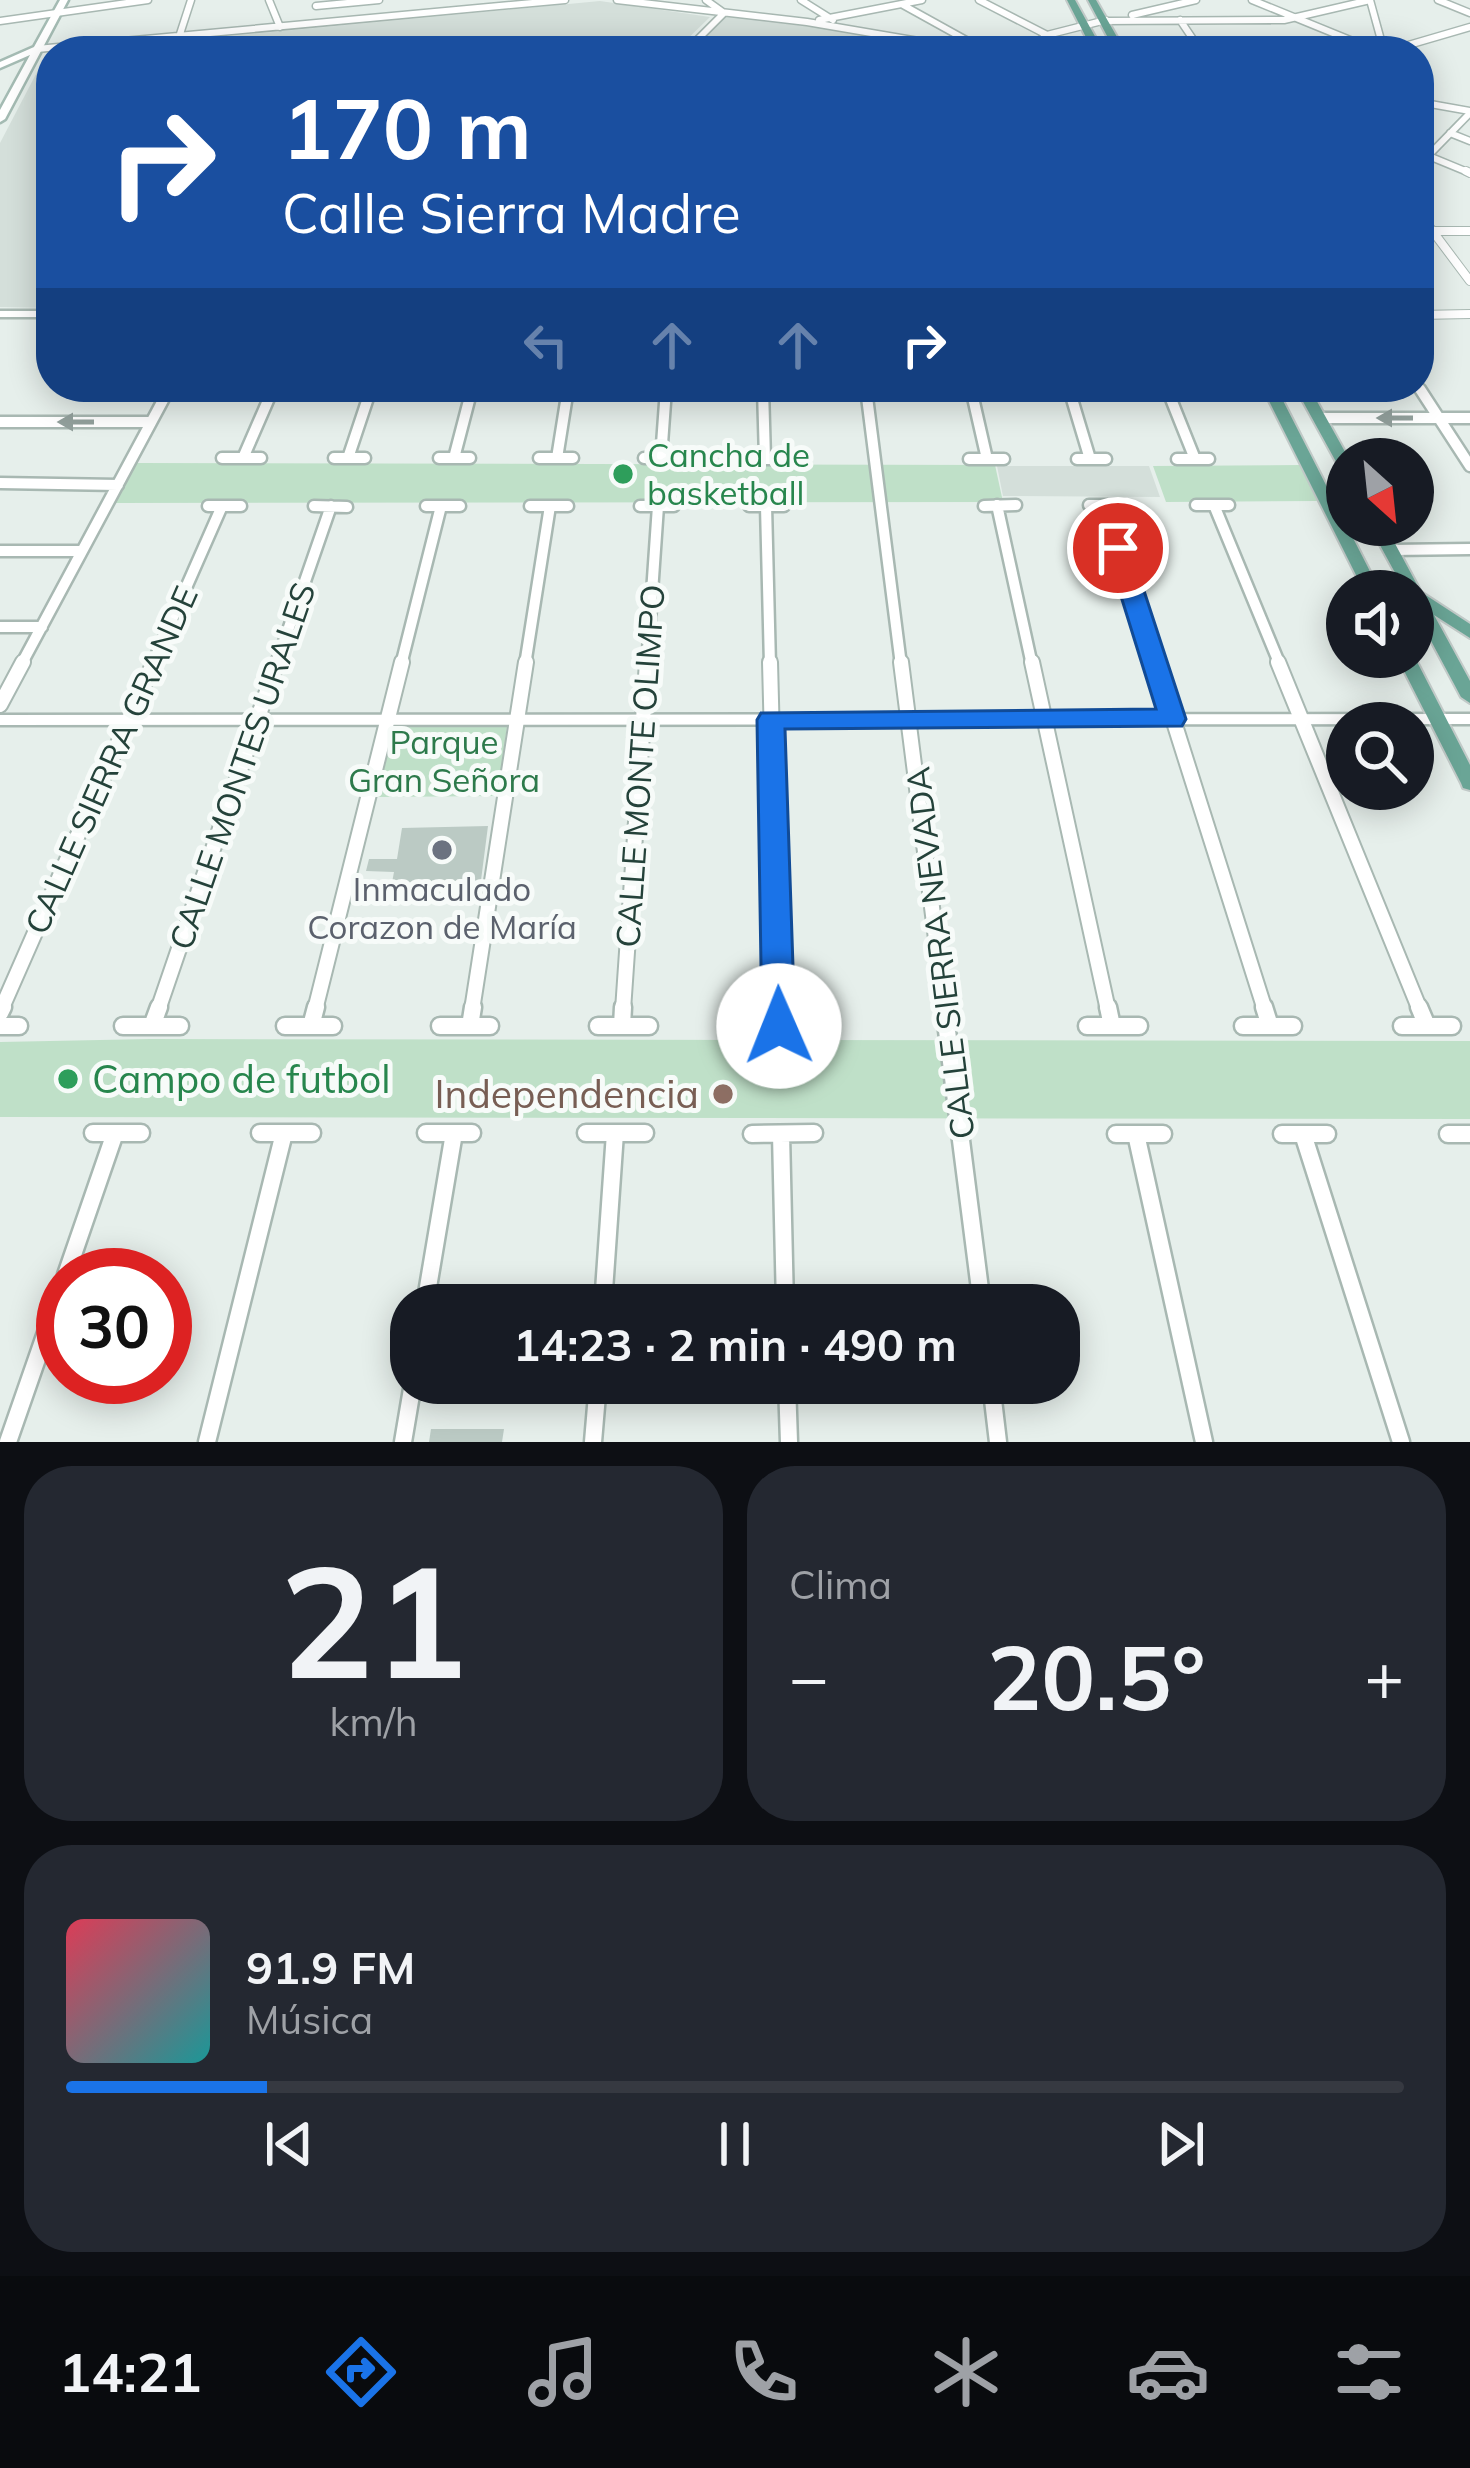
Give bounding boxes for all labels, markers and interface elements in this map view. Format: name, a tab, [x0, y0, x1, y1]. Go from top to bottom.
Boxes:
text: 170 m	[282, 75, 532, 180]
icon: right	[84, 84, 240, 240]
text: Calle Sierra Madre	[282, 179, 741, 247]
icon: left	[513, 312, 579, 378]
icon: ahead	[639, 312, 705, 378]
icon: ahead	[765, 312, 831, 378]
icon: right	[891, 312, 957, 378]
one-way arrow	[1375, 408, 1413, 428]
one-way arrow	[56, 412, 94, 432]
place label: Cancha de basketball	[647, 434, 810, 513]
north arrow	[1326, 438, 1434, 546]
map controls	[1326, 438, 1434, 810]
marker: Cancha de basketball	[610, 461, 636, 487]
pin	[1067, 497, 1169, 599]
icon: arrive	[1085, 515, 1151, 581]
button: sound	[1326, 570, 1434, 678]
street label: CALLE MONTES URALES	[159, 577, 324, 955]
street label: CALLE SIERRA GRANDE	[15, 580, 206, 940]
street label: CALLE MONTE OLIMPO	[606, 583, 673, 949]
button: search	[1326, 702, 1434, 810]
park label: Parque Gran Señora	[348, 721, 540, 800]
street label: CALLE SIERRA NEVADA	[896, 765, 983, 1142]
marker: Inmaculado Corazon de María	[429, 837, 455, 863]
place label: Inmaculado Corazon de María	[307, 868, 577, 947]
position arrow	[716, 963, 842, 1089]
place label: Campo de futbol	[92, 1054, 391, 1103]
marker: Campo de futbol	[55, 1066, 81, 1092]
place label: Independencia	[435, 1069, 699, 1118]
marker: Independencia	[710, 1081, 736, 1107]
speed limit sign: 30	[36, 1248, 192, 1404]
text: 14:23 · 2 min · 490 m	[513, 1316, 957, 1372]
text: 21	[280, 1521, 467, 1717]
text: Clima	[789, 1560, 892, 1609]
text: 20.5°	[987, 1620, 1206, 1733]
text: −	[789, 1635, 829, 1718]
text: +	[1364, 1635, 1404, 1718]
text: km/h	[329, 1697, 418, 1746]
text: 91.9 FM	[246, 1939, 415, 1995]
text: Música	[246, 1995, 373, 2044]
icon: previous	[256, 2111, 322, 2177]
icon: pause	[702, 2111, 768, 2177]
icon: next	[1148, 2111, 1214, 2177]
icon: directions	[319, 2330, 403, 2414]
icon: music	[521, 2330, 605, 2414]
icon: phone	[722, 2330, 806, 2414]
icon: climate	[924, 2330, 1008, 2414]
icon: car	[1126, 2330, 1210, 2414]
icon: filters	[1327, 2330, 1411, 2414]
text: 14:21	[59, 2338, 202, 2406]

